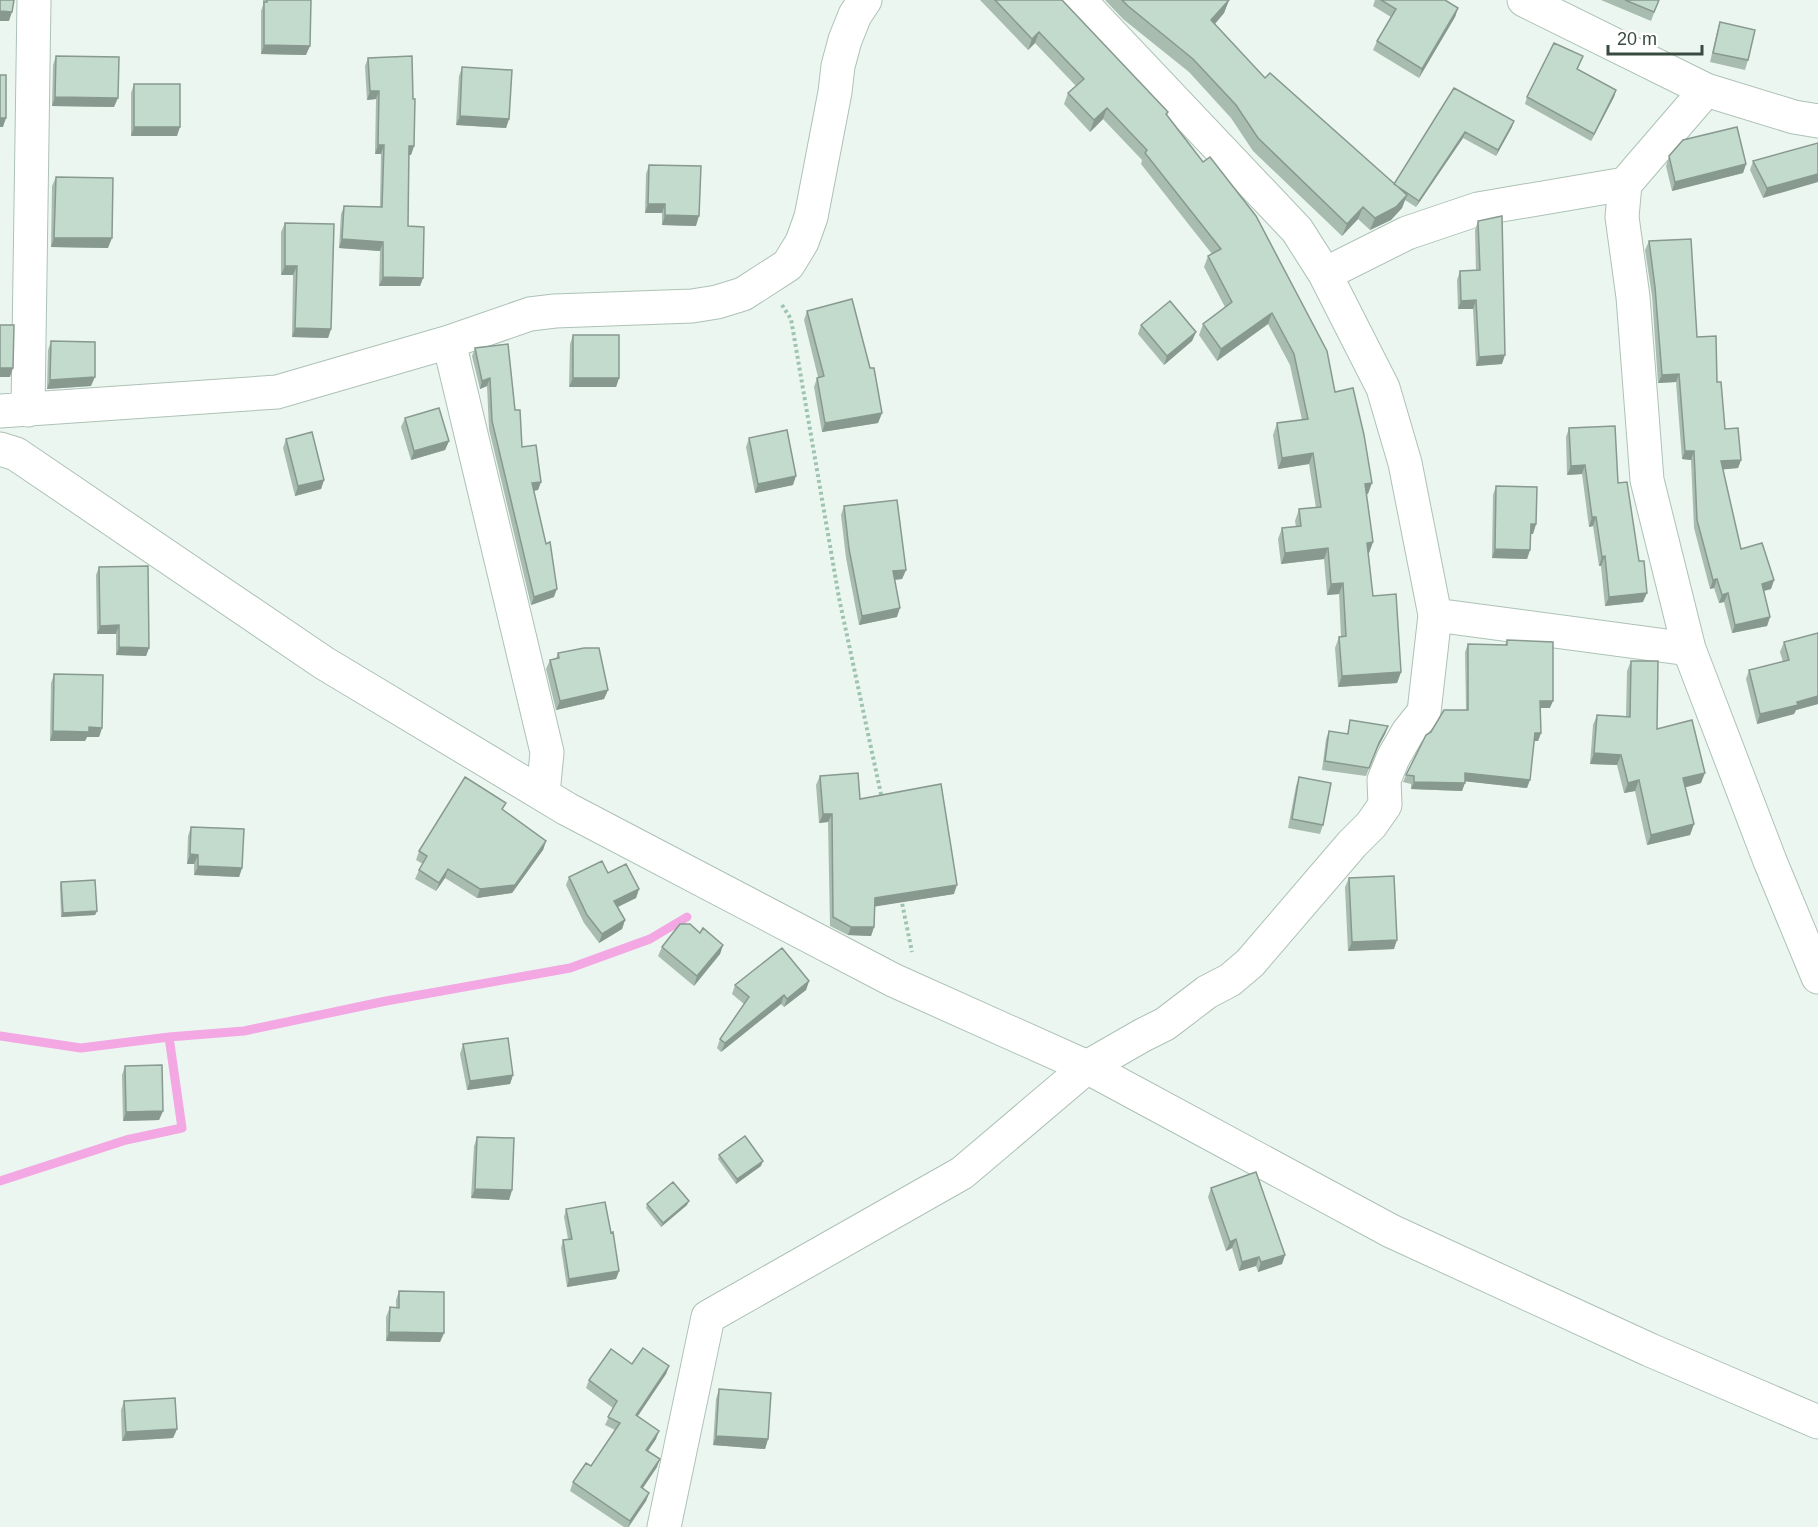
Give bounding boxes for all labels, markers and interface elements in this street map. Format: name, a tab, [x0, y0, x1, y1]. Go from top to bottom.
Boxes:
scale bar	[1608, 18, 1702, 56]
text: 20 m	[1617, 29, 1657, 49]

